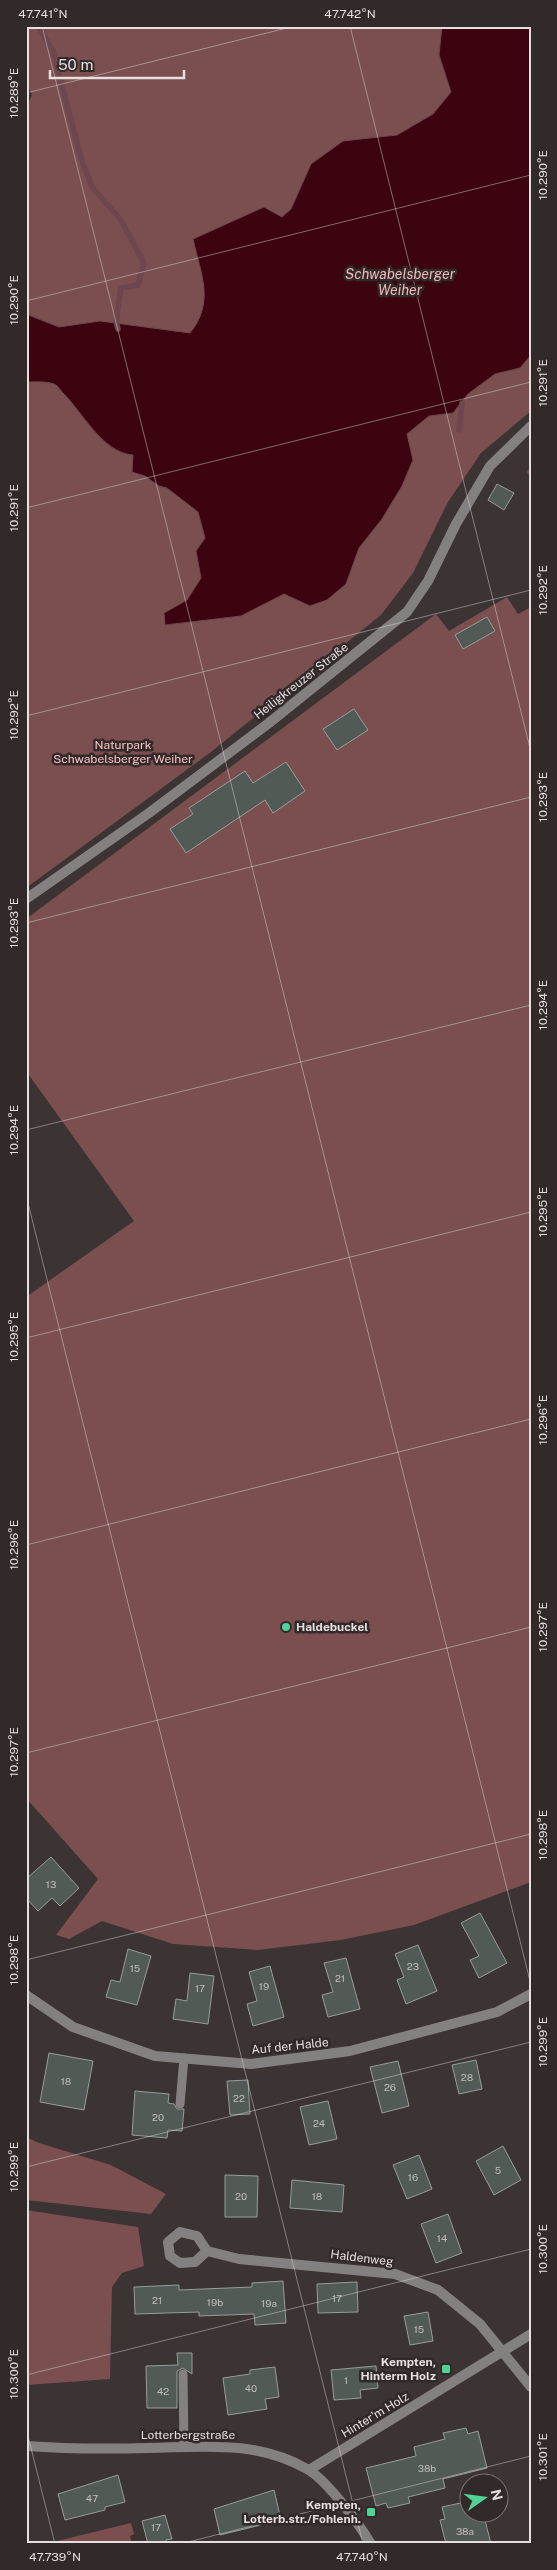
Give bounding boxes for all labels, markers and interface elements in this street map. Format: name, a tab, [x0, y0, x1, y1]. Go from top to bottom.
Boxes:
text: 47.741°N	[18, 7, 68, 21]
text: 47.742°N	[324, 7, 376, 21]
scale bar	[50, 48, 184, 80]
text: 50 m	[58, 56, 93, 73]
text: 10.289°E	[7, 68, 21, 118]
text: 10.290°E	[536, 150, 550, 200]
water label: Schwabelsberger Weiher	[345, 266, 456, 298]
text: 10.290°E	[7, 275, 21, 325]
text: 10.291°E	[536, 359, 550, 407]
text: 10.291°E	[7, 484, 21, 532]
text: 10.292°E	[536, 565, 550, 615]
street label: Heiligkreuzer Straße	[251, 640, 351, 722]
text: 10.292°E	[7, 690, 21, 740]
park label: Naturpark Schwabelsberger Weiher	[53, 738, 193, 766]
text: 10.293°E	[536, 772, 550, 822]
text: 10.293°E	[7, 898, 21, 948]
text: 10.294°E	[536, 980, 550, 1030]
text: 10.294°E	[7, 1105, 21, 1155]
text: 10.295°E	[536, 1187, 550, 1237]
text: 10.295°E	[7, 1312, 21, 1362]
text: 10.296°E	[536, 1395, 550, 1445]
text: 10.296°E	[7, 1520, 21, 1570]
text: 10.297°E	[536, 1602, 550, 1652]
place label: Haldebuckel	[296, 1620, 368, 1634]
marker: Haldebuckel	[280, 1621, 292, 1633]
text: 10.297°E	[7, 1727, 21, 1777]
text: 10.298°E	[536, 1810, 550, 1860]
house number: 13	[46, 1878, 56, 1890]
text: 10.298°E	[7, 1935, 21, 1985]
house number: 23	[407, 1960, 419, 1972]
house number: 15	[130, 1962, 140, 1974]
house number: 21	[335, 1972, 345, 1984]
house number: 19	[259, 1980, 269, 1992]
house number: 17	[195, 1982, 205, 1994]
text: 10.299°E	[536, 2017, 550, 2067]
street label: Auf der Halde	[251, 2035, 329, 2057]
house number: 28	[461, 2071, 473, 2083]
house number: 18	[61, 2075, 71, 2087]
house number: 26	[384, 2081, 396, 2093]
house number: 22	[233, 2092, 245, 2104]
house number: 20	[152, 2111, 164, 2123]
house number: 24	[313, 2117, 325, 2129]
text: 10.299°E	[7, 2142, 21, 2192]
house number: 5	[495, 2164, 501, 2176]
house number: 16	[408, 2171, 418, 2183]
house number: 20	[235, 2190, 247, 2202]
house number: 18	[312, 2190, 322, 2202]
text: 10.300°E	[536, 2224, 550, 2274]
house number: 14	[437, 2232, 447, 2244]
street label: Haldenweg	[330, 2247, 394, 2269]
house number: 17	[332, 2292, 342, 2304]
house number: 21	[152, 2294, 162, 2306]
house number: 19b	[207, 2296, 223, 2308]
house number: 19a	[261, 2297, 277, 2309]
house number: 15	[414, 2323, 424, 2335]
text: 10.300°E	[7, 2349, 21, 2399]
place label: Kempten, Hinterm Holz	[361, 2355, 436, 2383]
marker: Kempten, Hinterm Holz	[440, 2363, 452, 2375]
house number: 1	[344, 2374, 348, 2386]
house number: 40	[245, 2382, 257, 2394]
house number: 42	[157, 2385, 169, 2397]
street label: Hinter'm Holz	[339, 2389, 411, 2441]
street label: Lotterbergstraße	[141, 2428, 235, 2442]
text: 10.301°E	[536, 2433, 550, 2481]
house number: 38b	[418, 2462, 436, 2474]
north arrow	[460, 2472, 510, 2522]
text: N	[488, 2488, 506, 2502]
house number: 47	[86, 2492, 98, 2504]
place label: Kempten, Lotterb.str./Fohlenh.	[243, 2498, 361, 2526]
marker: Kempten, Lotterb.str./Fohlenh.	[365, 2506, 377, 2518]
house number: 17	[151, 2521, 161, 2533]
house number: 38a	[456, 2525, 474, 2537]
text: 47.739°N	[29, 2550, 81, 2564]
text: 47.740°N	[336, 2550, 388, 2564]

